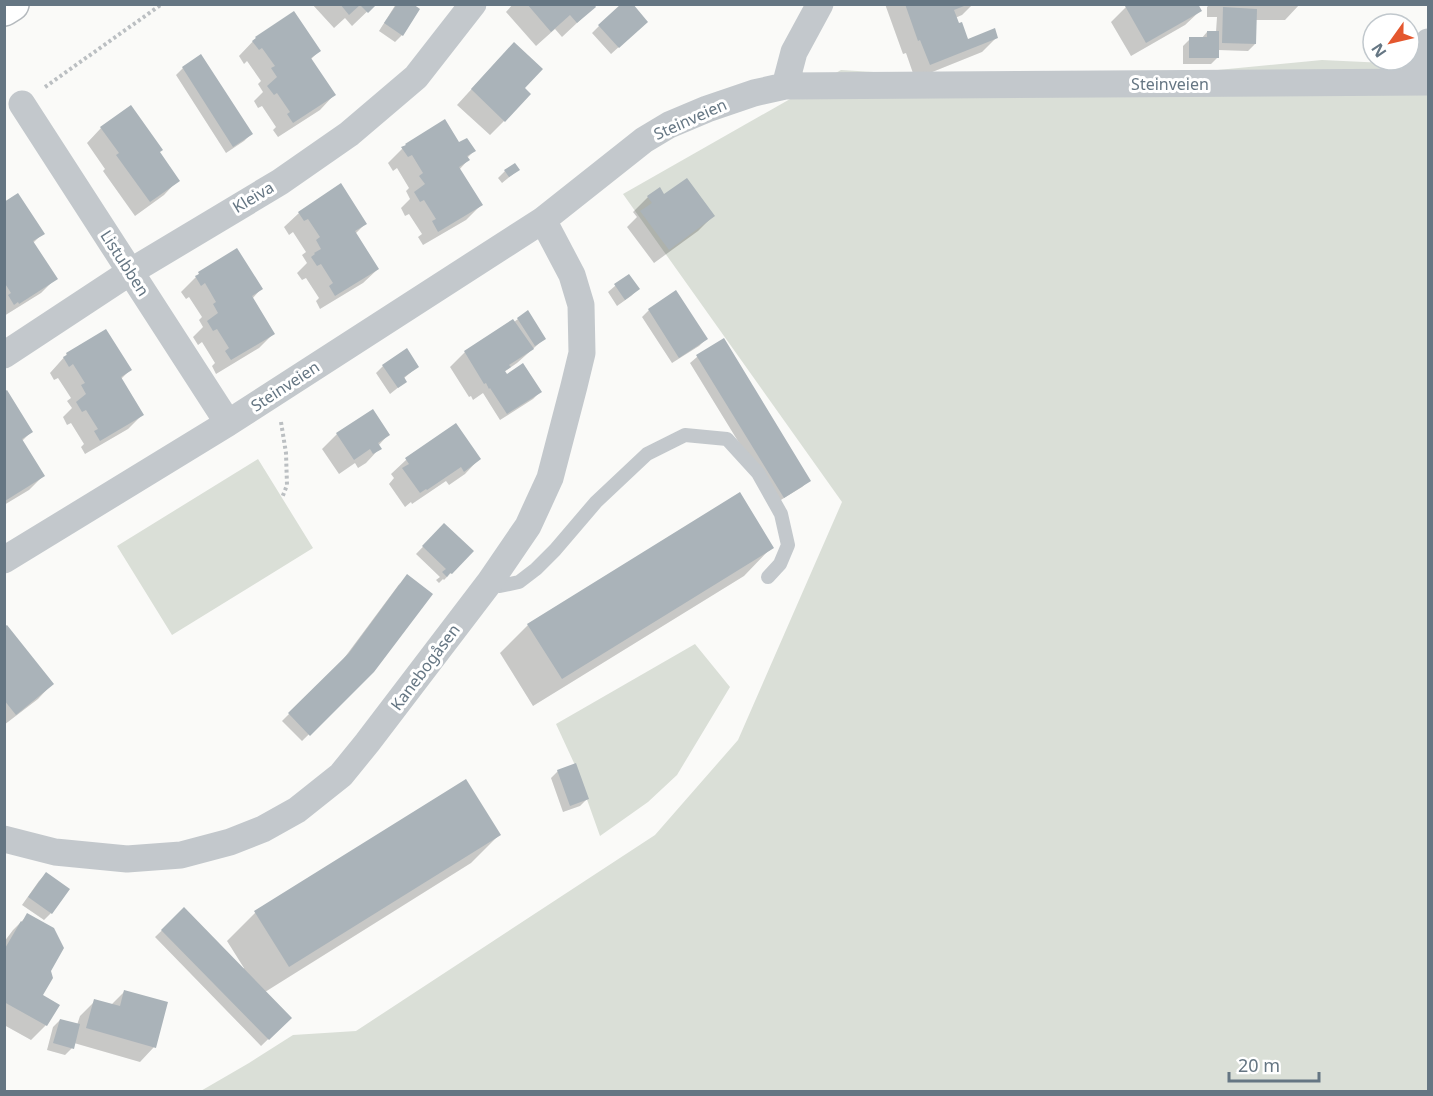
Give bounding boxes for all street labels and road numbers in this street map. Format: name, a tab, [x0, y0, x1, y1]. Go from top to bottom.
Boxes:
street label: Steinveien	[1131, 73, 1209, 95]
street label: Steinveien	[650, 93, 730, 145]
street label: Kleiva	[228, 176, 278, 218]
street label: Listubben	[96, 226, 154, 300]
street label: Steinveien	[246, 356, 324, 416]
street label: Kanebogåsen	[385, 619, 465, 715]

